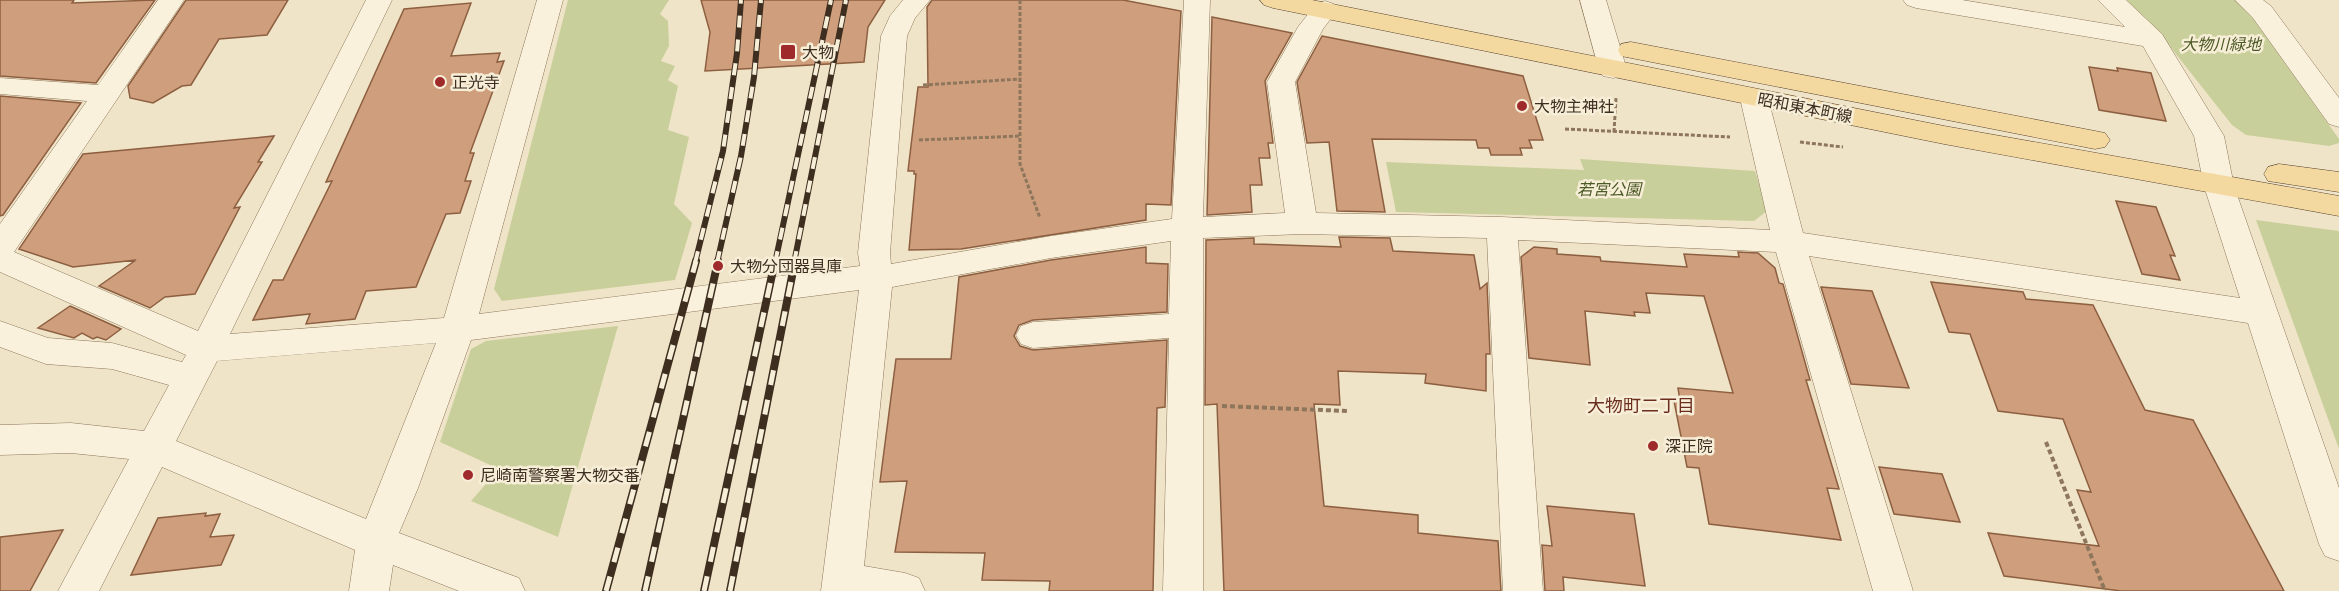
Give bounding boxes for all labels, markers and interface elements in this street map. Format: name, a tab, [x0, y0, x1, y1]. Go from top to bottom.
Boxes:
park label: 大物川緑地	[2181, 35, 2263, 54]
marker: 大物	[779, 43, 797, 61]
place label: 大物	[802, 43, 834, 62]
place label: 正光寺	[452, 73, 500, 92]
marker: 正光寺	[433, 75, 447, 89]
street label: 昭和東本町線	[1756, 90, 1854, 126]
place label: 大物主神社	[1534, 97, 1614, 116]
marker: 大物主神社	[1515, 99, 1529, 113]
park label: 若宮公園	[1577, 180, 1643, 199]
place label: 大物分団器具庫	[730, 257, 842, 276]
marker: 大物分団器具庫	[711, 259, 725, 273]
district label: 大物町二丁目	[1587, 395, 1695, 417]
place label: 深正院	[1665, 437, 1713, 456]
marker: 深正院	[1646, 439, 1660, 453]
place label: 尼崎南警察署大物交番	[480, 466, 640, 485]
marker: 尼崎南警察署大物交番	[461, 468, 475, 482]

